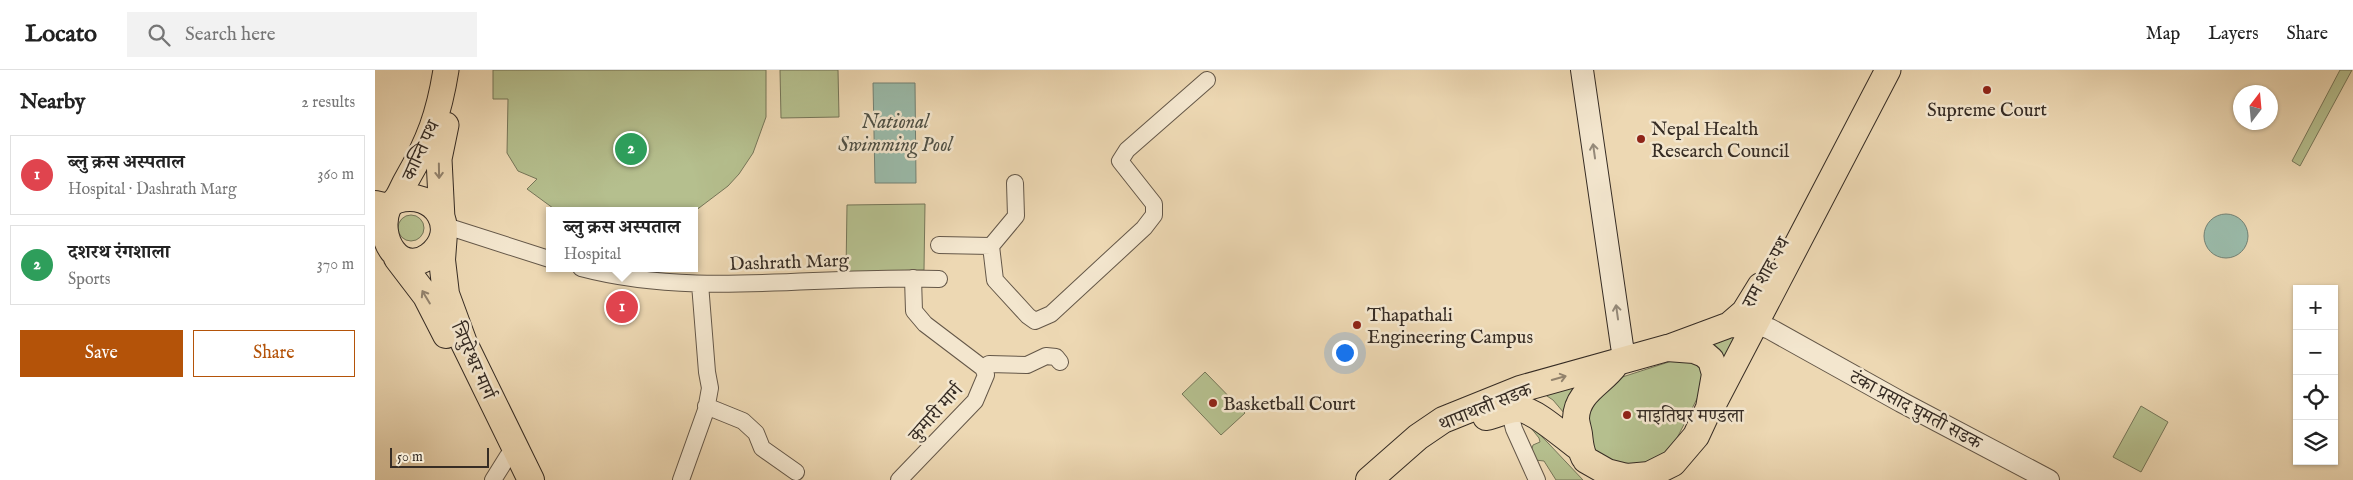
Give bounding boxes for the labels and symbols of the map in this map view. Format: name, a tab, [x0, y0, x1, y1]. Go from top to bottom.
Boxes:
marker: Supreme Court	[1981, 84, 1993, 96]
north arrow	[2233, 85, 2278, 130]
place label: Supreme Court	[1927, 99, 2048, 123]
water label: National Swimming Pool	[838, 110, 954, 159]
street label: कान्ति पथ	[397, 116, 446, 186]
place label: Nepal Health Research Council	[1651, 118, 1790, 164]
pin: 2	[615, 130, 647, 168]
marker: Nepal Health Research Council	[1635, 133, 1647, 145]
one-way arrow	[1588, 143, 1598, 159]
one-way arrow	[434, 162, 444, 179]
street label: राम शाह पथ	[1737, 233, 1796, 313]
street label: Dashrath Marg	[729, 249, 850, 277]
pin: 1	[606, 288, 638, 326]
one-way arrow	[420, 290, 430, 304]
place label: Thapathali Engineering Campus	[1367, 304, 1533, 350]
one-way arrow	[1612, 304, 1622, 320]
street label: त्रिपुरेश्वर मार्ग	[444, 317, 501, 404]
marker: Thapathali Engineering Campus	[1351, 319, 1363, 331]
your location	[1332, 340, 1358, 366]
street label: टंका प्रसाद घुमती सडक	[1844, 365, 1987, 456]
one-way arrow	[1551, 373, 1567, 383]
street label: थापाथली सडक	[1436, 378, 1537, 437]
street label: कुमारी मार्ग	[904, 379, 969, 448]
place label: Basketball Court	[1223, 393, 1356, 417]
marker: Basketball Court	[1207, 397, 1219, 409]
place label: माइतिघर मण्डला	[1636, 405, 1745, 429]
marker: माइतिघर मण्डला	[1621, 409, 1633, 421]
scale bar	[390, 445, 489, 468]

